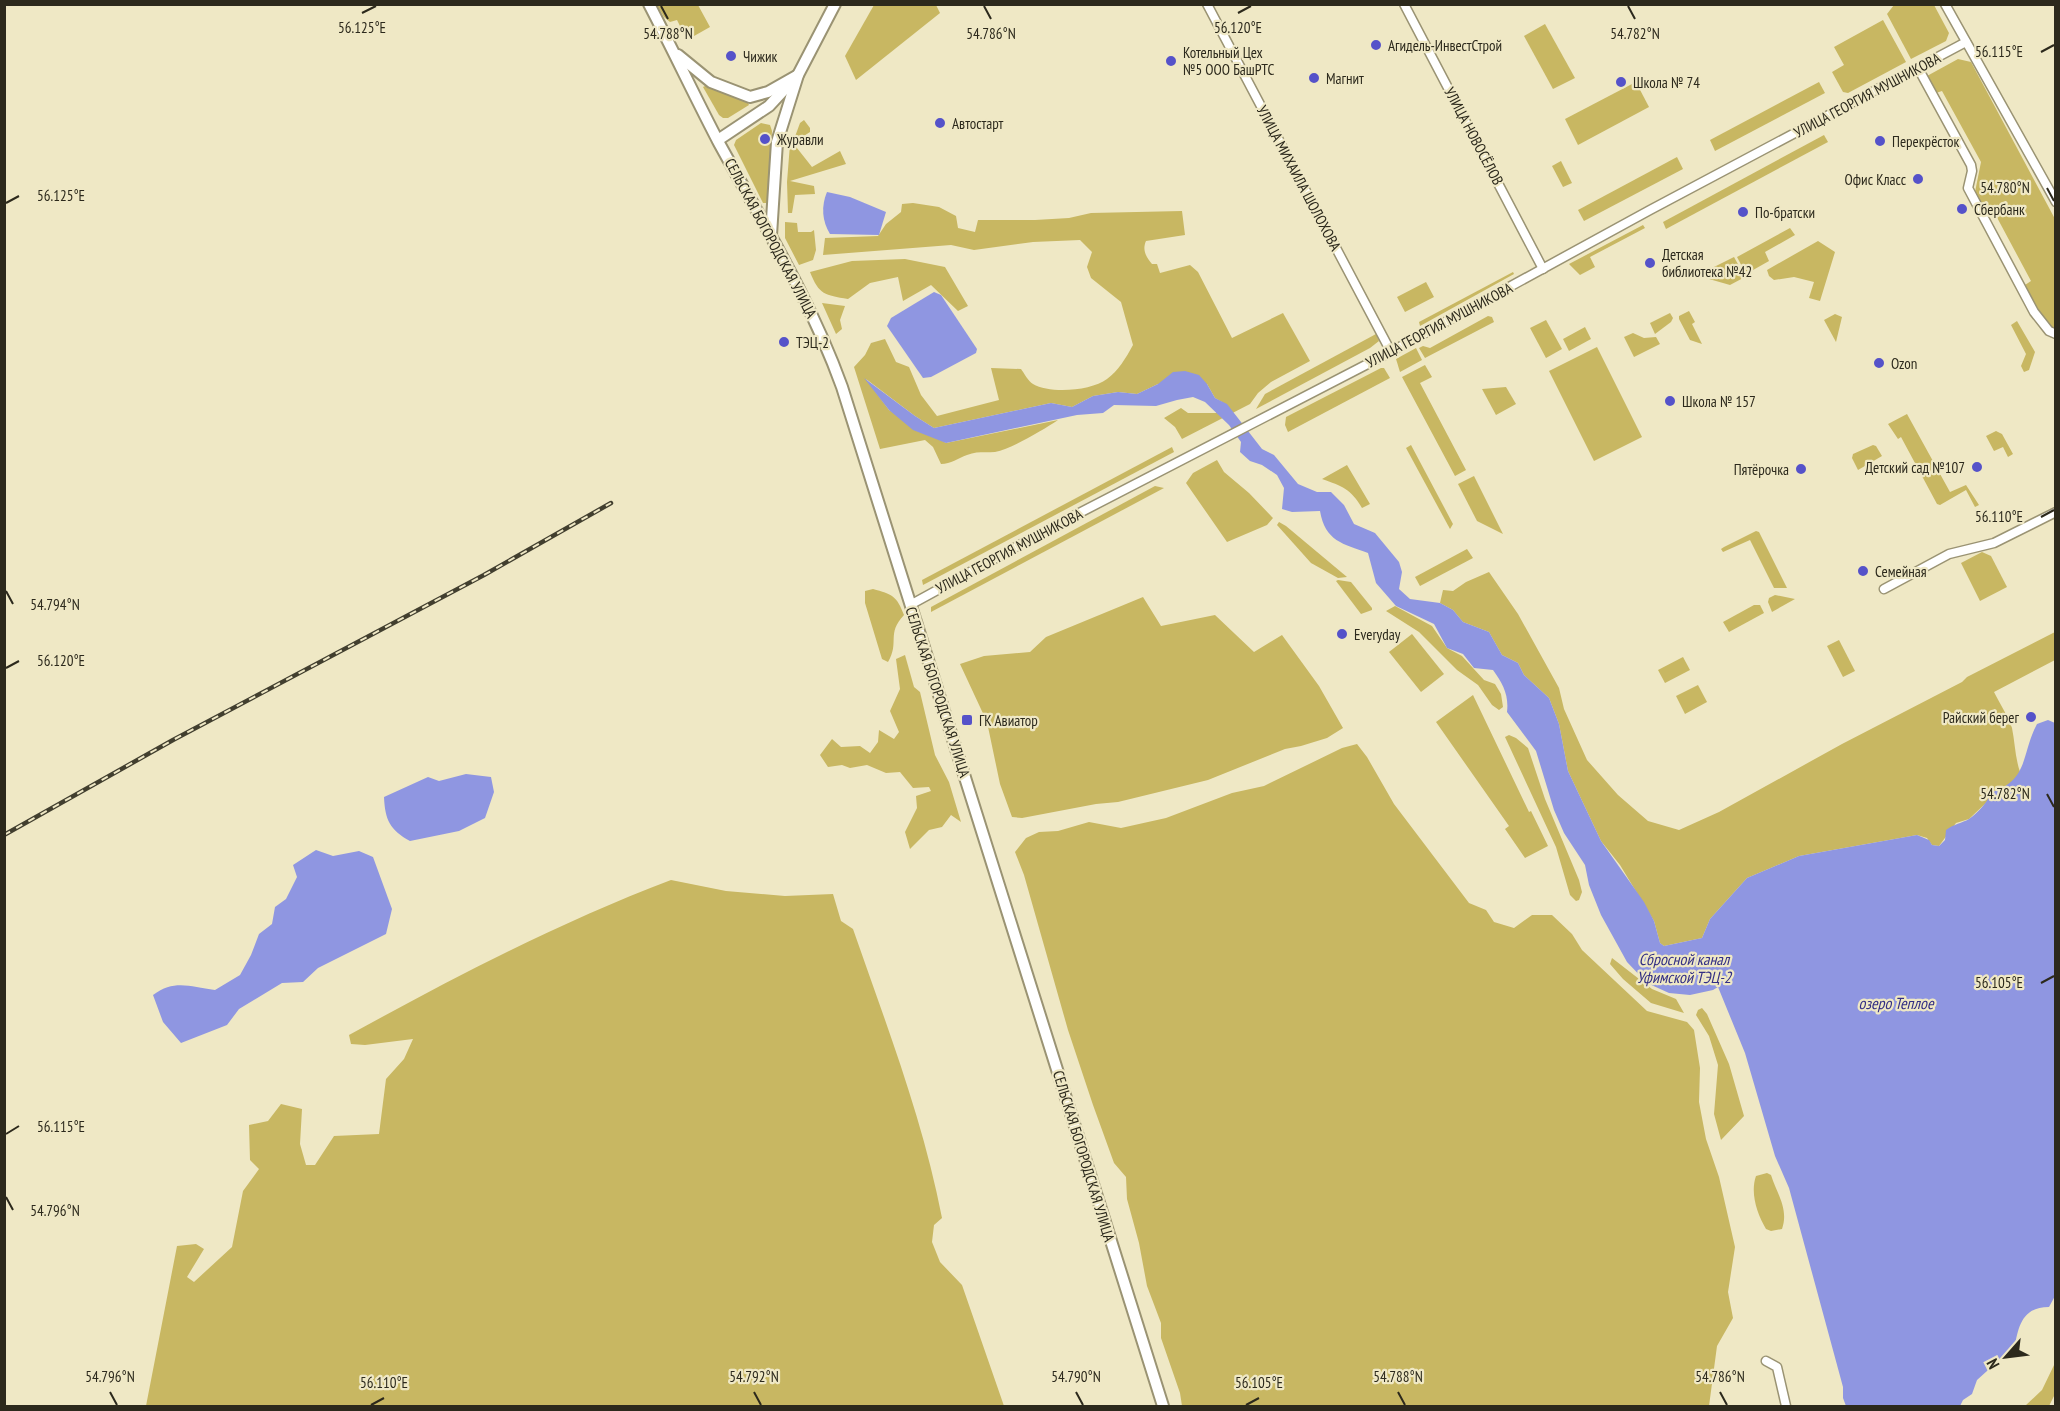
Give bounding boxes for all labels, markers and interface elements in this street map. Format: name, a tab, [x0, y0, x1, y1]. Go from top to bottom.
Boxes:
text: 56.125°E	[338, 18, 386, 37]
text: 56.120°E	[1214, 18, 1262, 37]
text: 54.788°N	[643, 24, 693, 43]
text: 54.786°N	[966, 24, 1016, 43]
text: 54.782°N	[1610, 24, 1660, 43]
place label: Агидель-ИнвестСтрой	[1388, 36, 1502, 55]
marker: Агидель-ИнвестСтрой	[1369, 38, 1383, 52]
text: 56.115°E	[1975, 42, 2023, 61]
place label: Котельный Цех №5 ООО БашРТС	[1183, 43, 1275, 79]
place label: Чижик	[743, 47, 778, 66]
street label: УЛИЦА ГЕОРГИЯ МУШНИКОВА	[1790, 48, 1944, 142]
marker: Чижик	[724, 49, 738, 63]
marker: Котельный Цех №5 ООО БашРТС	[1164, 54, 1178, 68]
place label: Магнит	[1326, 69, 1364, 88]
marker: Магнит	[1307, 71, 1321, 85]
place label: Школа № 74	[1633, 73, 1700, 92]
marker: Школа № 74	[1614, 75, 1628, 89]
street label: УЛИЦА НОВОСЁЛОВ	[1440, 84, 1508, 188]
street label: УЛИЦА МИХАИЛА ШОЛОХОВА	[1253, 102, 1346, 255]
place label: Автостарт	[952, 114, 1004, 133]
marker: Автостарт	[933, 116, 947, 130]
place label: Журавли	[776, 130, 824, 149]
marker: Журавли	[758, 132, 772, 146]
place label: Перекрёсток	[1892, 132, 1960, 151]
marker: Перекрёсток	[1873, 134, 1887, 148]
street label: СЕЛЬСКАЯ БОГОРОДСКАЯ УЛИЦА	[721, 155, 822, 322]
place label: Офис Класс	[1845, 170, 1907, 189]
marker: Офис Класс	[1911, 172, 1925, 186]
text: 54.780°N	[1980, 178, 2030, 197]
text: 56.125°E	[37, 186, 85, 205]
place label: Сбербанк	[1974, 200, 2025, 219]
marker: Сбербанк	[1955, 202, 1969, 216]
place label: По-братски	[1755, 203, 1815, 222]
marker: По-братски	[1736, 205, 1750, 219]
place label: Детская библиотека №42	[1662, 245, 1752, 281]
marker: Детская библиотека №42	[1643, 256, 1657, 270]
street label: УЛИЦА ГЕОРГИЯ МУШНИКОВА	[1362, 278, 1516, 372]
place label: ТЭЦ-2	[796, 333, 829, 352]
marker: ТЭЦ-2	[777, 335, 791, 349]
place label: Ozon	[1891, 354, 1917, 373]
marker: Ozon	[1872, 356, 1886, 370]
place label: Школа № 157	[1682, 392, 1756, 411]
marker: Школа № 157	[1663, 394, 1677, 408]
place label: Детский сад №107	[1865, 458, 1965, 477]
place label: Пятёрочка	[1734, 460, 1789, 479]
marker: Детский сад №107	[1970, 460, 1984, 474]
marker: Пятёрочка	[1794, 462, 1808, 476]
street label: УЛИЦА ГЕОРГИЯ МУШНИКОВА	[932, 504, 1086, 598]
text: 56.110°E	[1975, 507, 2023, 526]
place label: Семейная	[1875, 562, 1927, 581]
marker: Семейная	[1856, 564, 1870, 578]
text: 54.794°N	[30, 595, 80, 614]
street label: СЕЛЬСКАЯ БОГОРОДСКАЯ УЛИЦА	[901, 604, 975, 780]
place label: Everyday	[1354, 625, 1401, 644]
marker: Everyday	[1335, 627, 1349, 641]
text: 56.120°E	[37, 651, 85, 670]
place label: Райский берег	[1943, 708, 2020, 727]
marker: Райский берег	[2024, 710, 2038, 724]
place label: ГК Авиатор	[979, 711, 1038, 730]
marker: ГК Авиатор	[960, 713, 974, 727]
text: 54.782°N	[1980, 784, 2030, 803]
water label: Сбросной канал Уфимской ТЭЦ-2	[1637, 949, 1733, 987]
text: 56.105°E	[1975, 973, 2023, 992]
water label: озеро Теплое	[1858, 993, 1935, 1013]
street label: СЕЛЬСКАЯ БОГОРОДСКАЯ УЛИЦА	[1049, 1068, 1119, 1245]
text: 56.115°E	[37, 1117, 85, 1136]
text: 54.796°N	[30, 1201, 80, 1220]
north arrow	[1976, 1327, 2036, 1387]
text: N	[1982, 1356, 2004, 1373]
text: 54.796°N	[85, 1367, 135, 1386]
text: 54.792°N	[729, 1367, 779, 1386]
text: 54.790°N	[1051, 1367, 1101, 1386]
text: 54.788°N	[1373, 1367, 1423, 1386]
text: 54.786°N	[1695, 1367, 1745, 1386]
text: 56.110°E	[360, 1373, 408, 1392]
text: 56.105°E	[1235, 1373, 1283, 1392]

